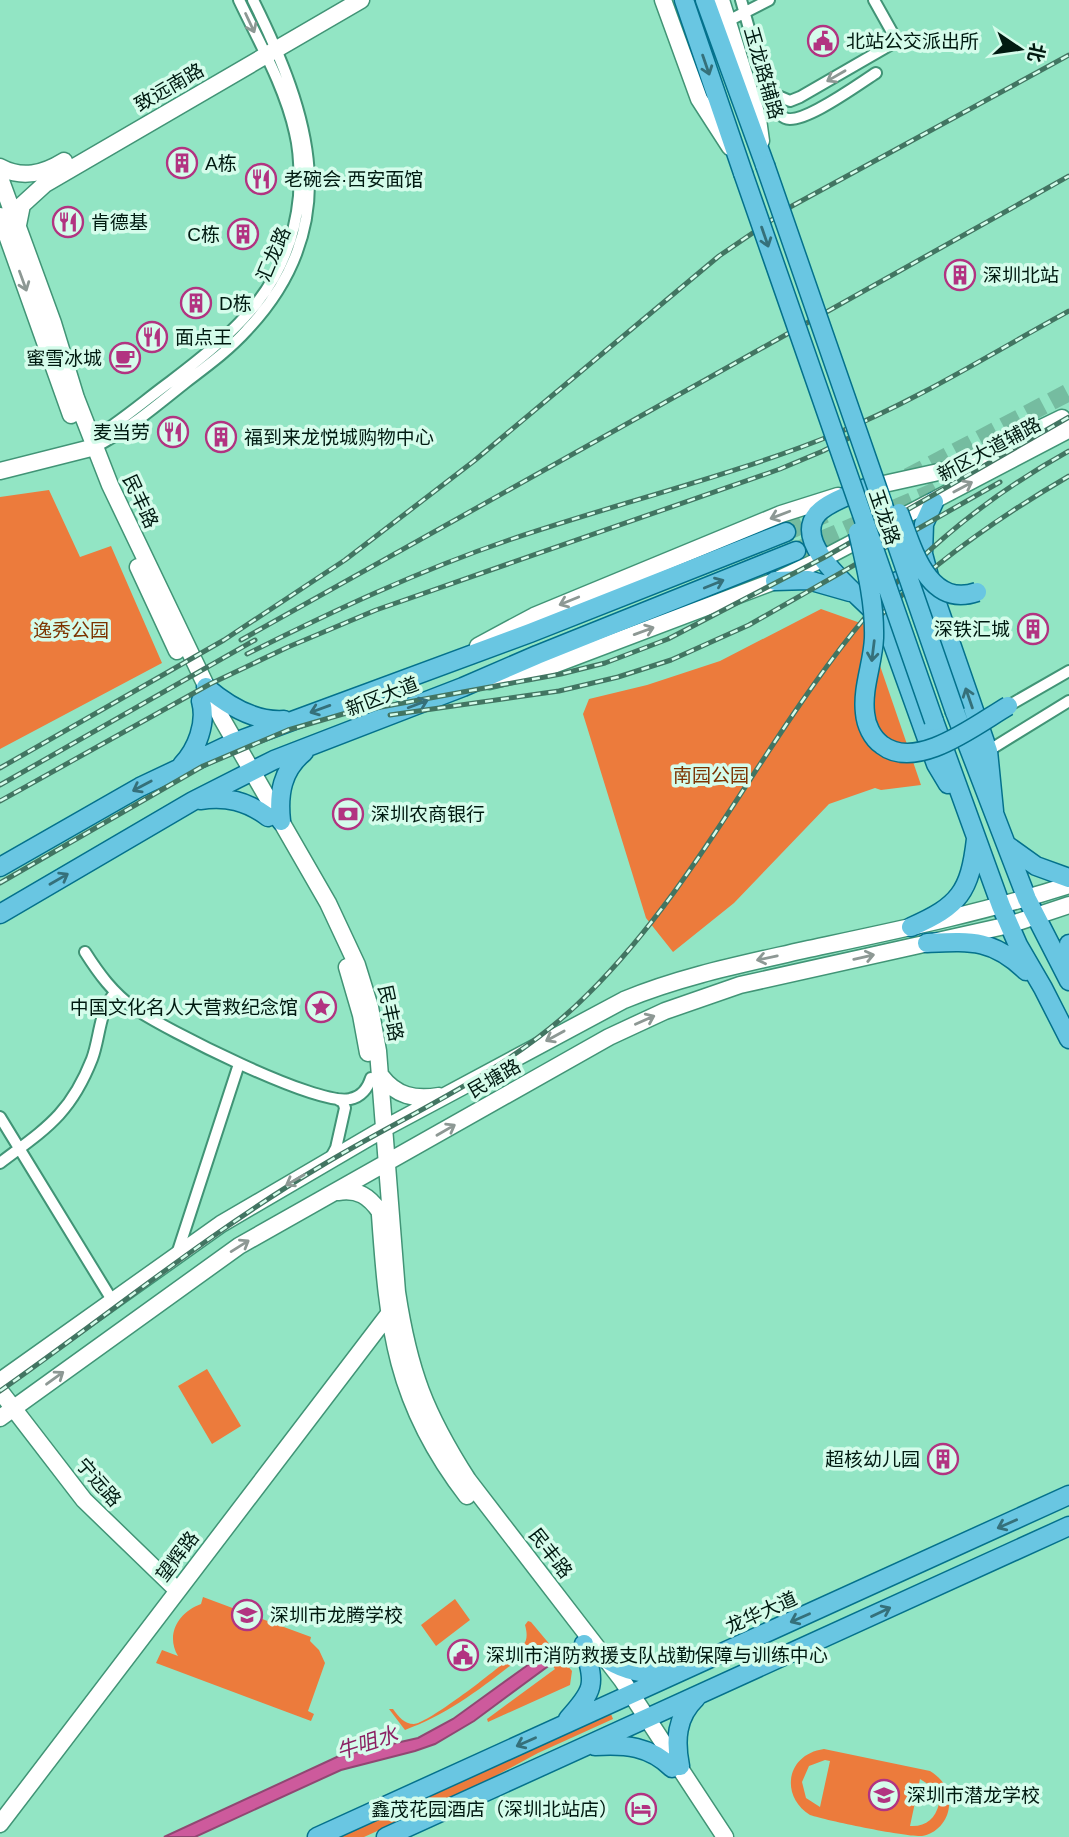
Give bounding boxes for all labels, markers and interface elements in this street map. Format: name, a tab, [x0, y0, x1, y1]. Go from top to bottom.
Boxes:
one-way arrow	[244, 12, 257, 33]
north arrow	[985, 14, 1055, 84]
public building icon: 北站公交派出所	[806, 24, 840, 58]
street label: 玉龙路辅路	[740, 25, 787, 122]
place label: 北站公交派出所	[846, 31, 979, 52]
text: 北	[1024, 41, 1048, 64]
one-way arrow	[701, 53, 713, 75]
street label: 致远南路	[131, 59, 207, 116]
one-way arrow	[826, 70, 846, 84]
building icon: A栋	[165, 146, 199, 180]
place label: A栋	[205, 153, 237, 174]
restaurant icon: 老碗会·西安面馆	[244, 162, 278, 196]
place label: 老碗会·西安面馆	[284, 169, 423, 190]
restaurant icon: 肯德基	[51, 205, 85, 239]
place label: 肯德基	[91, 212, 148, 233]
building icon: C栋	[226, 217, 260, 251]
place label: C栋	[187, 224, 220, 245]
street label: 汇龙路	[253, 224, 294, 285]
one-way arrow	[760, 226, 772, 248]
building icon: 深圳北站	[943, 258, 977, 292]
place label: 深圳北站	[983, 265, 1059, 286]
one-way arrow	[18, 269, 30, 291]
building icon: D栋	[179, 286, 213, 320]
place label: D栋	[219, 293, 252, 314]
restaurant icon: 面点王	[135, 320, 169, 354]
place label: 面点王	[175, 327, 232, 348]
cafe icon: 蜜雪冰城	[108, 341, 142, 375]
place label: 蜜雪冰城	[26, 348, 102, 369]
street label: 新区大道辅路	[934, 413, 1044, 485]
restaurant icon: 麦当劳	[156, 415, 190, 449]
building icon: 福到来龙悦城购物中心	[204, 420, 238, 454]
place label: 麦当劳	[93, 422, 150, 443]
place label: 福到来龙悦城购物中心	[244, 427, 434, 448]
street label: 民丰路	[119, 471, 162, 531]
one-way arrow	[952, 479, 973, 493]
street label: 玉龙路	[865, 487, 904, 548]
one-way arrow	[769, 509, 791, 522]
one-way arrow	[703, 576, 725, 589]
one-way arrow	[559, 596, 581, 609]
building icon: 深铁汇城	[1016, 612, 1050, 646]
place label: 深铁汇城	[934, 619, 1010, 640]
park label: 逸秀公园	[33, 620, 109, 641]
one-way arrow	[633, 623, 655, 636]
one-way arrow	[866, 640, 879, 662]
street label: 新区大道	[343, 673, 421, 720]
one-way arrow	[962, 687, 974, 709]
one-way arrow	[407, 697, 429, 710]
one-way arrow	[309, 704, 331, 716]
park label: 南园公园	[673, 765, 749, 786]
one-way arrow	[132, 780, 153, 794]
bank icon: 深圳农商银行	[331, 797, 365, 831]
place label: 深圳农商银行	[371, 804, 485, 825]
one-way arrow	[48, 872, 68, 886]
one-way arrow	[852, 950, 874, 963]
one-way arrow	[756, 952, 779, 966]
street label: 民丰路	[374, 983, 407, 1043]
place icon: 中国文化名人大营救纪念馆	[304, 990, 338, 1024]
place label: 中国文化名人大营救纪念馆	[70, 997, 298, 1018]
one-way arrow	[634, 1013, 656, 1026]
one-way arrow	[545, 1030, 566, 1043]
street label: 民塘路	[464, 1055, 524, 1102]
one-way arrow	[436, 1122, 456, 1136]
one-way arrow	[285, 1174, 305, 1188]
one-way arrow	[230, 1238, 250, 1252]
one-way arrow	[45, 1371, 64, 1385]
building icon: 超核幼儿园	[926, 1442, 960, 1476]
place label: 超核幼儿园	[825, 1449, 920, 1470]
street label: 宁远路	[72, 1454, 125, 1511]
one-way arrow	[997, 1518, 1018, 1531]
street label: 民丰路	[525, 1524, 576, 1582]
street label: 望辉路	[152, 1527, 203, 1585]
street label: 龙华大道	[722, 1587, 800, 1638]
school or university icon: 深圳市龙腾学校	[230, 1598, 264, 1632]
place label: 深圳市龙腾学校	[270, 1605, 403, 1626]
one-way arrow	[870, 1605, 891, 1618]
one-way arrow	[790, 1612, 811, 1625]
public building icon: 深圳市消防救援支队战勤保障与训练中心	[446, 1638, 480, 1672]
place label: 深圳市消防救援支队战勤保障与训练中心	[486, 1645, 828, 1666]
water label: 牛咀水	[333, 1722, 401, 1763]
one-way arrow	[516, 1736, 537, 1749]
school or university icon: 深圳市潜龙学校	[867, 1778, 901, 1812]
place label: 深圳市潜龙学校	[907, 1785, 1040, 1806]
hotel icon: 鑫茂花园酒店（深圳北站店）	[624, 1792, 658, 1826]
place label: 鑫茂花园酒店（深圳北站店）	[371, 1799, 618, 1820]

